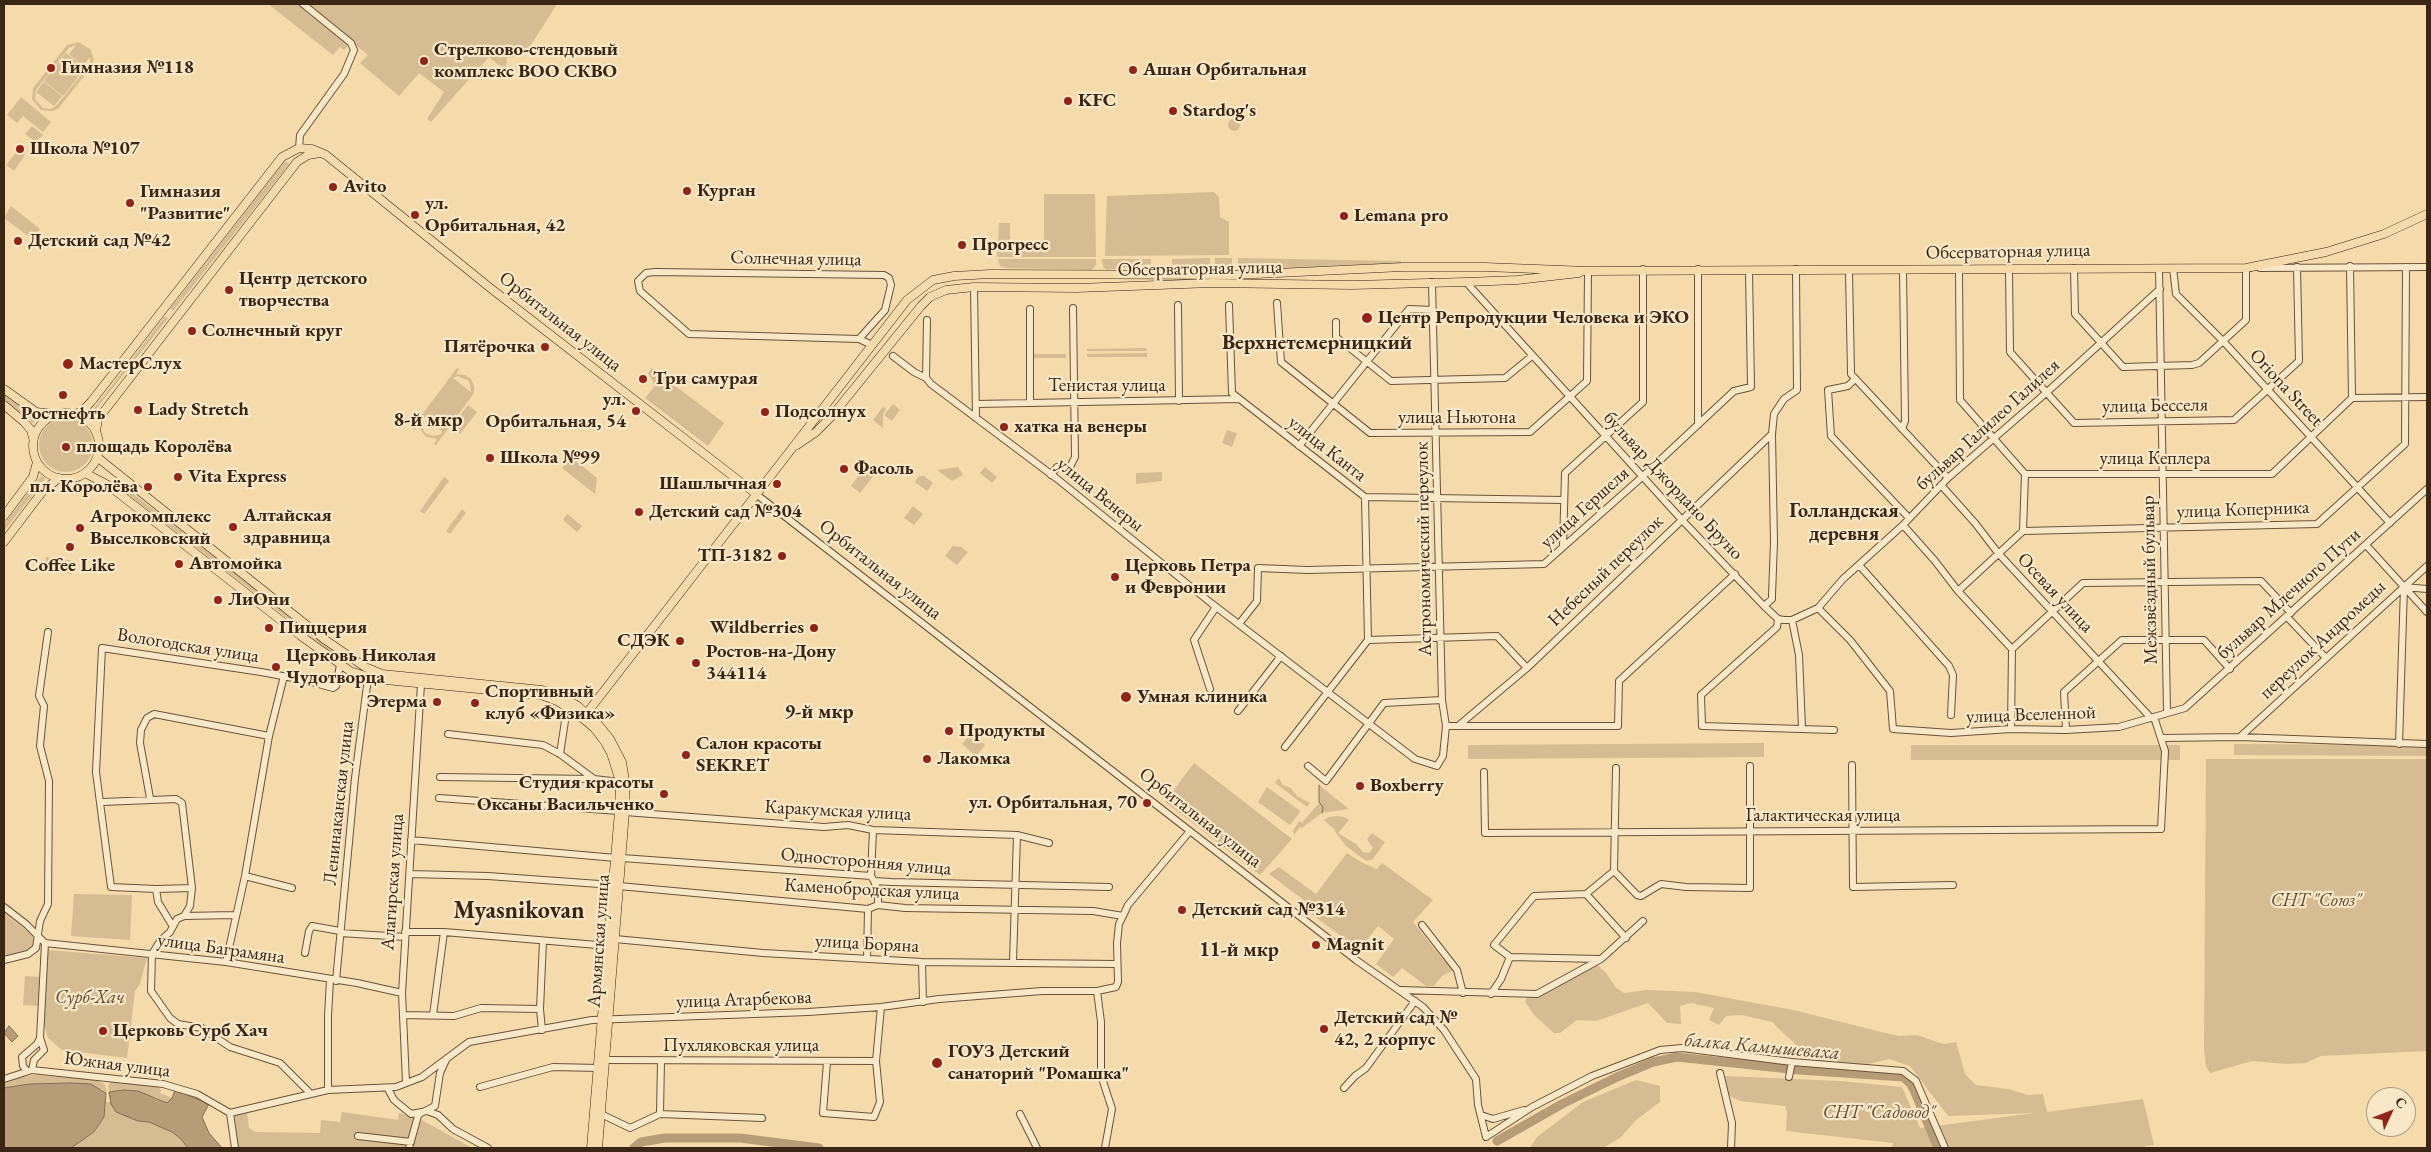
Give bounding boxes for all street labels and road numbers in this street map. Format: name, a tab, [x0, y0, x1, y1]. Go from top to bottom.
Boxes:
street label: Обсерваторная улица	[1925, 239, 2091, 265]
street label: Солнечная улица	[730, 246, 862, 272]
street label: Обсерваторная улица	[1117, 256, 1283, 282]
street label: Орбитальная улица	[494, 267, 626, 377]
street label: Oriona Street	[2244, 344, 2328, 432]
street label: бульвар Галилео Галилея	[1911, 354, 2065, 496]
street label: Тенистая улица	[1048, 375, 1166, 397]
street label: улица Бесселя	[2102, 394, 2208, 418]
street label: улица Ньютона	[1398, 407, 1516, 429]
street label: бульвар Джордано Бруно	[1598, 407, 1748, 565]
street label: улица Канта	[1283, 411, 1371, 487]
street label: Астрономический переулок	[1411, 441, 1437, 657]
street label: улица Кеплера	[2100, 448, 2210, 470]
street label: улица Венеры	[1052, 453, 1148, 537]
street label: улица Гершеля	[1536, 462, 1634, 554]
street label: Межзвёздный бульвар	[2137, 495, 2163, 665]
street label: улица Коперника	[2176, 496, 2310, 524]
street label: Небесный переулок	[1544, 510, 1668, 632]
street label: Орбитальная улица	[814, 515, 946, 625]
street label: бульвар Млечного Пути	[2212, 523, 2366, 665]
street label: Осевая улица	[2012, 548, 2098, 638]
street label: переулок Андромеды	[2255, 576, 2391, 704]
street label: Вологодская улица	[115, 624, 261, 668]
street label: улица Вселенной	[1966, 701, 2096, 729]
street label: Ленинаканская улица	[319, 720, 359, 886]
street label: Орбитальная улица	[1134, 763, 1266, 873]
street label: Каракумская улица	[764, 796, 912, 826]
street label: Галактическая улица	[1745, 805, 1901, 827]
street label: Алагирская улица	[377, 813, 409, 951]
street label: Односторонняя улица	[780, 843, 952, 881]
street label: Армянская улица	[583, 874, 615, 1008]
street label: Каменобродская улица	[784, 874, 960, 906]
street label: улица Баграмяна	[156, 929, 286, 969]
street label: улица Боряна	[814, 930, 920, 958]
street label: улица Атарбекова	[676, 986, 812, 1014]
street label: Пухляковская улица	[663, 1035, 819, 1057]
street label: Южная улица	[63, 1047, 171, 1083]

